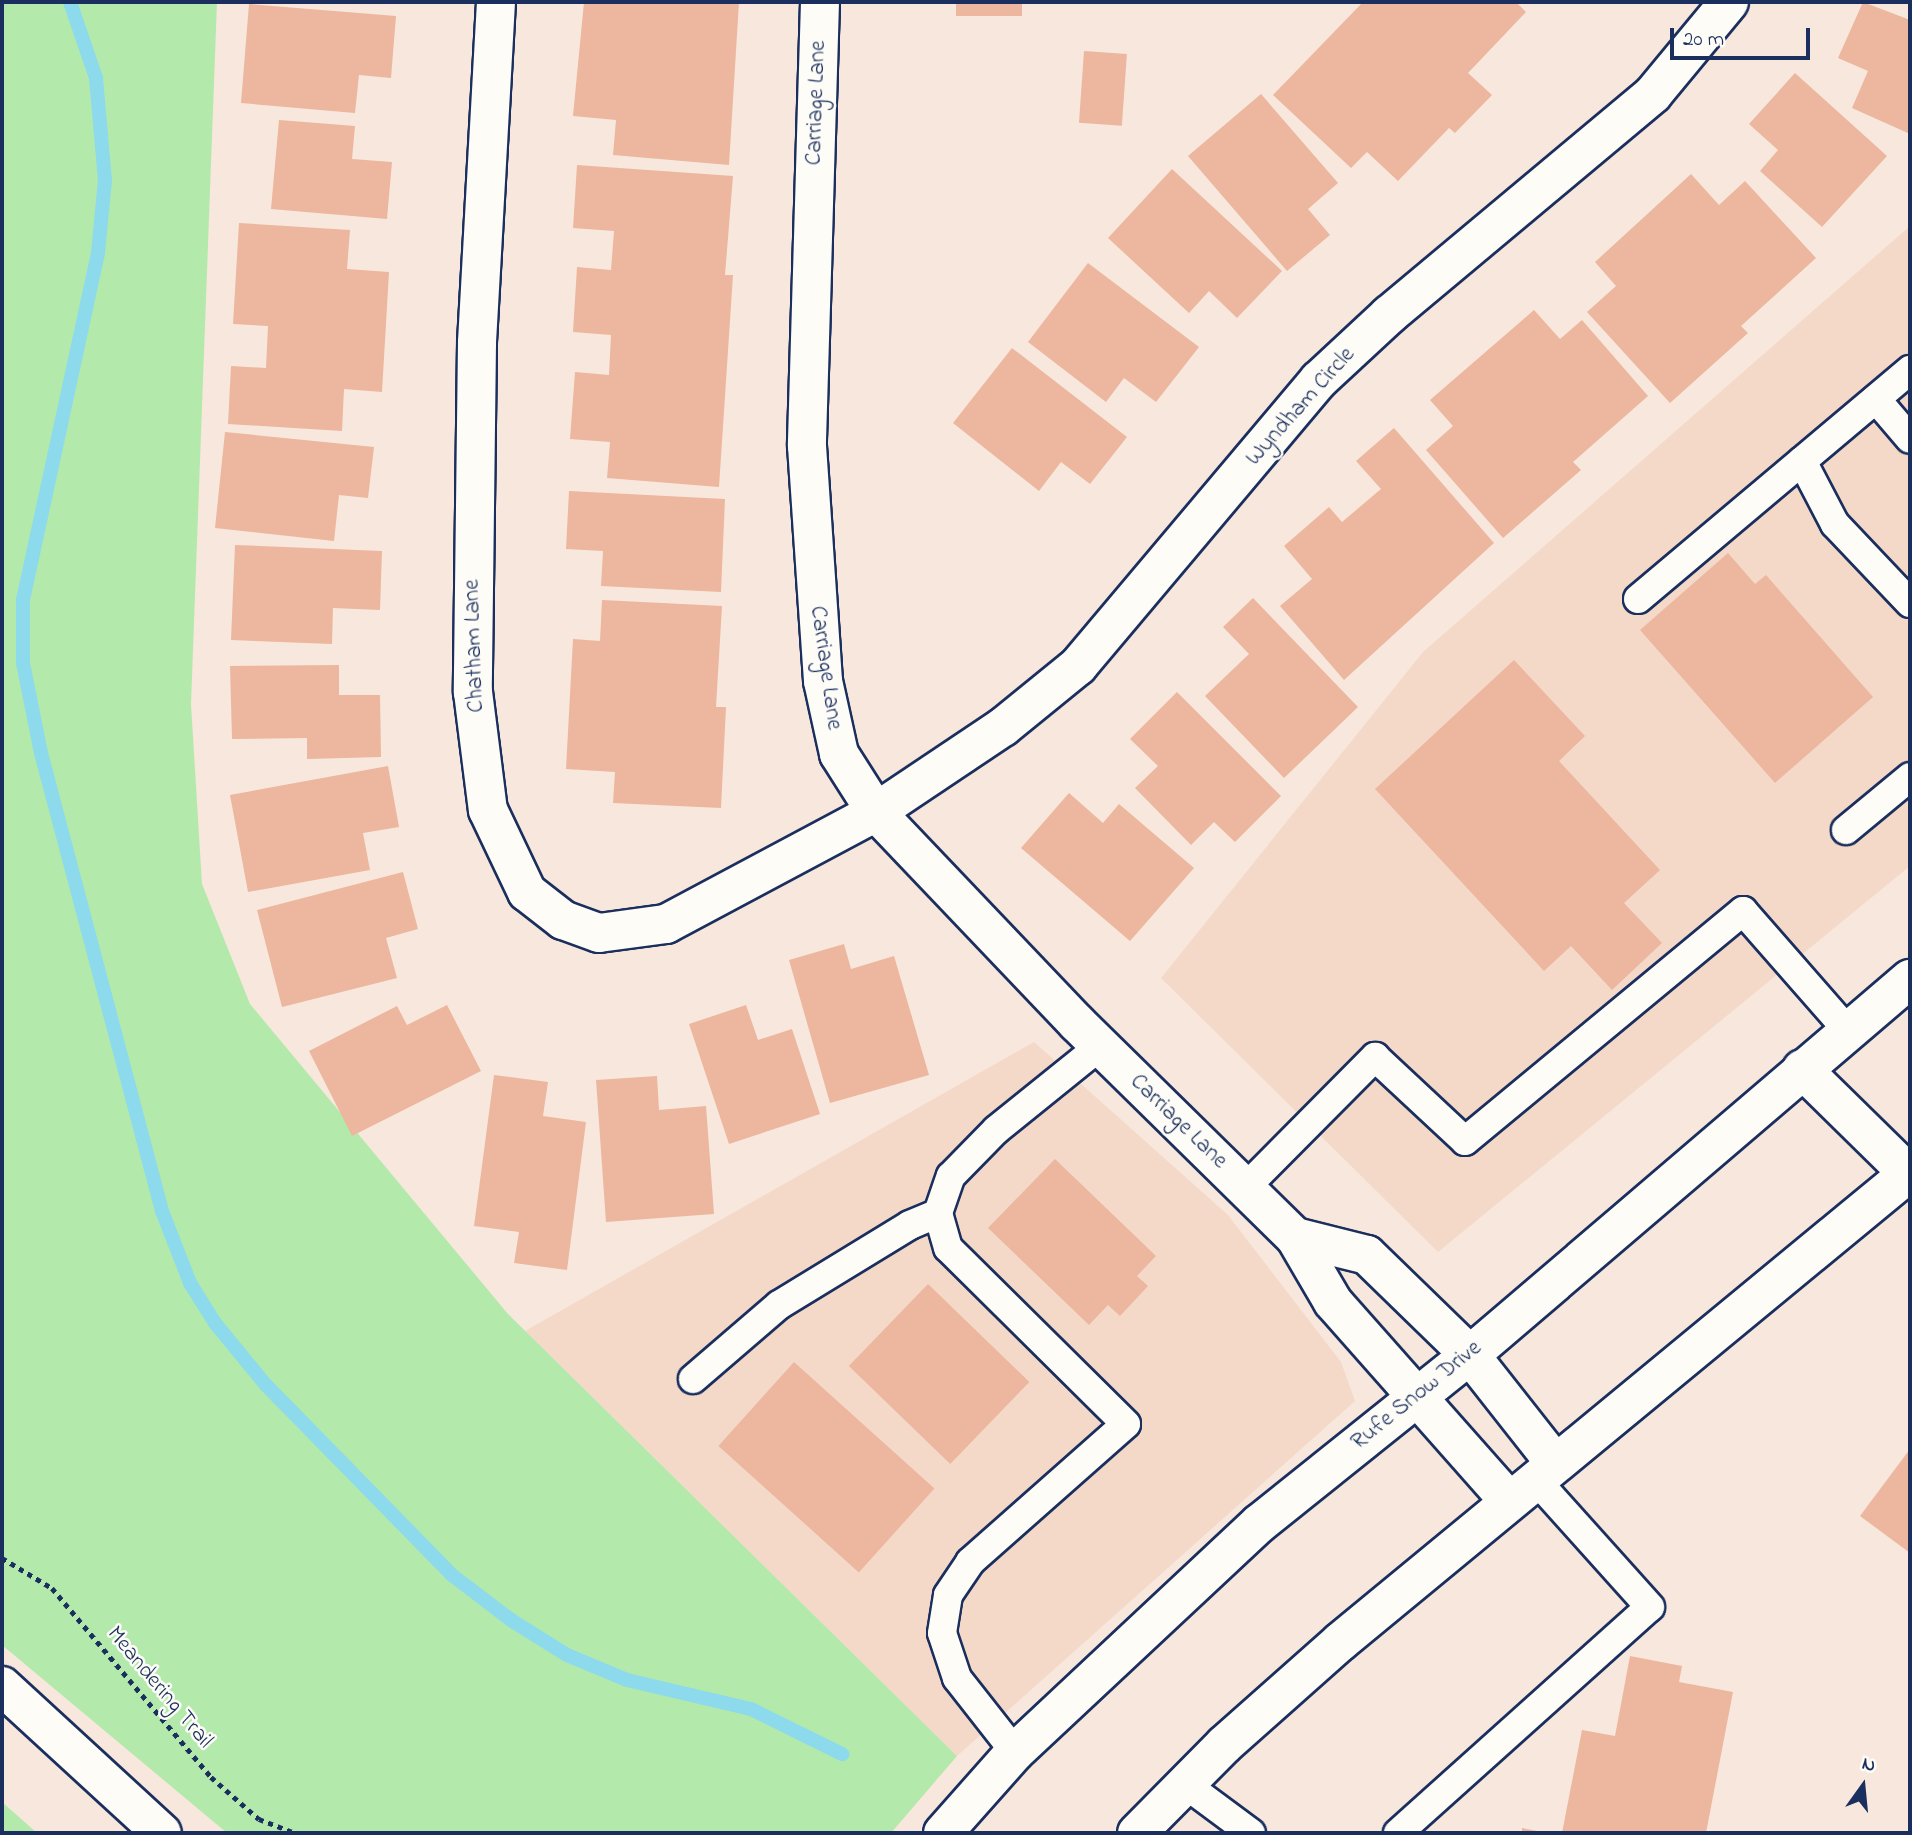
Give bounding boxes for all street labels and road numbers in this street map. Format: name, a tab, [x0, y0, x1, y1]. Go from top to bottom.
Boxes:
street label: Carriage Lane	[801, 40, 833, 166]
street label: Wyndham Circle	[1241, 342, 1361, 472]
street label: Chatham Lane	[459, 579, 491, 713]
street label: Carriage Lane	[803, 604, 847, 732]
street label: Carriage Lane	[1124, 1069, 1232, 1175]
street label: Rufe Snow Drive	[1346, 1335, 1488, 1457]
street label: Meandering Trail	[100, 1621, 218, 1755]

